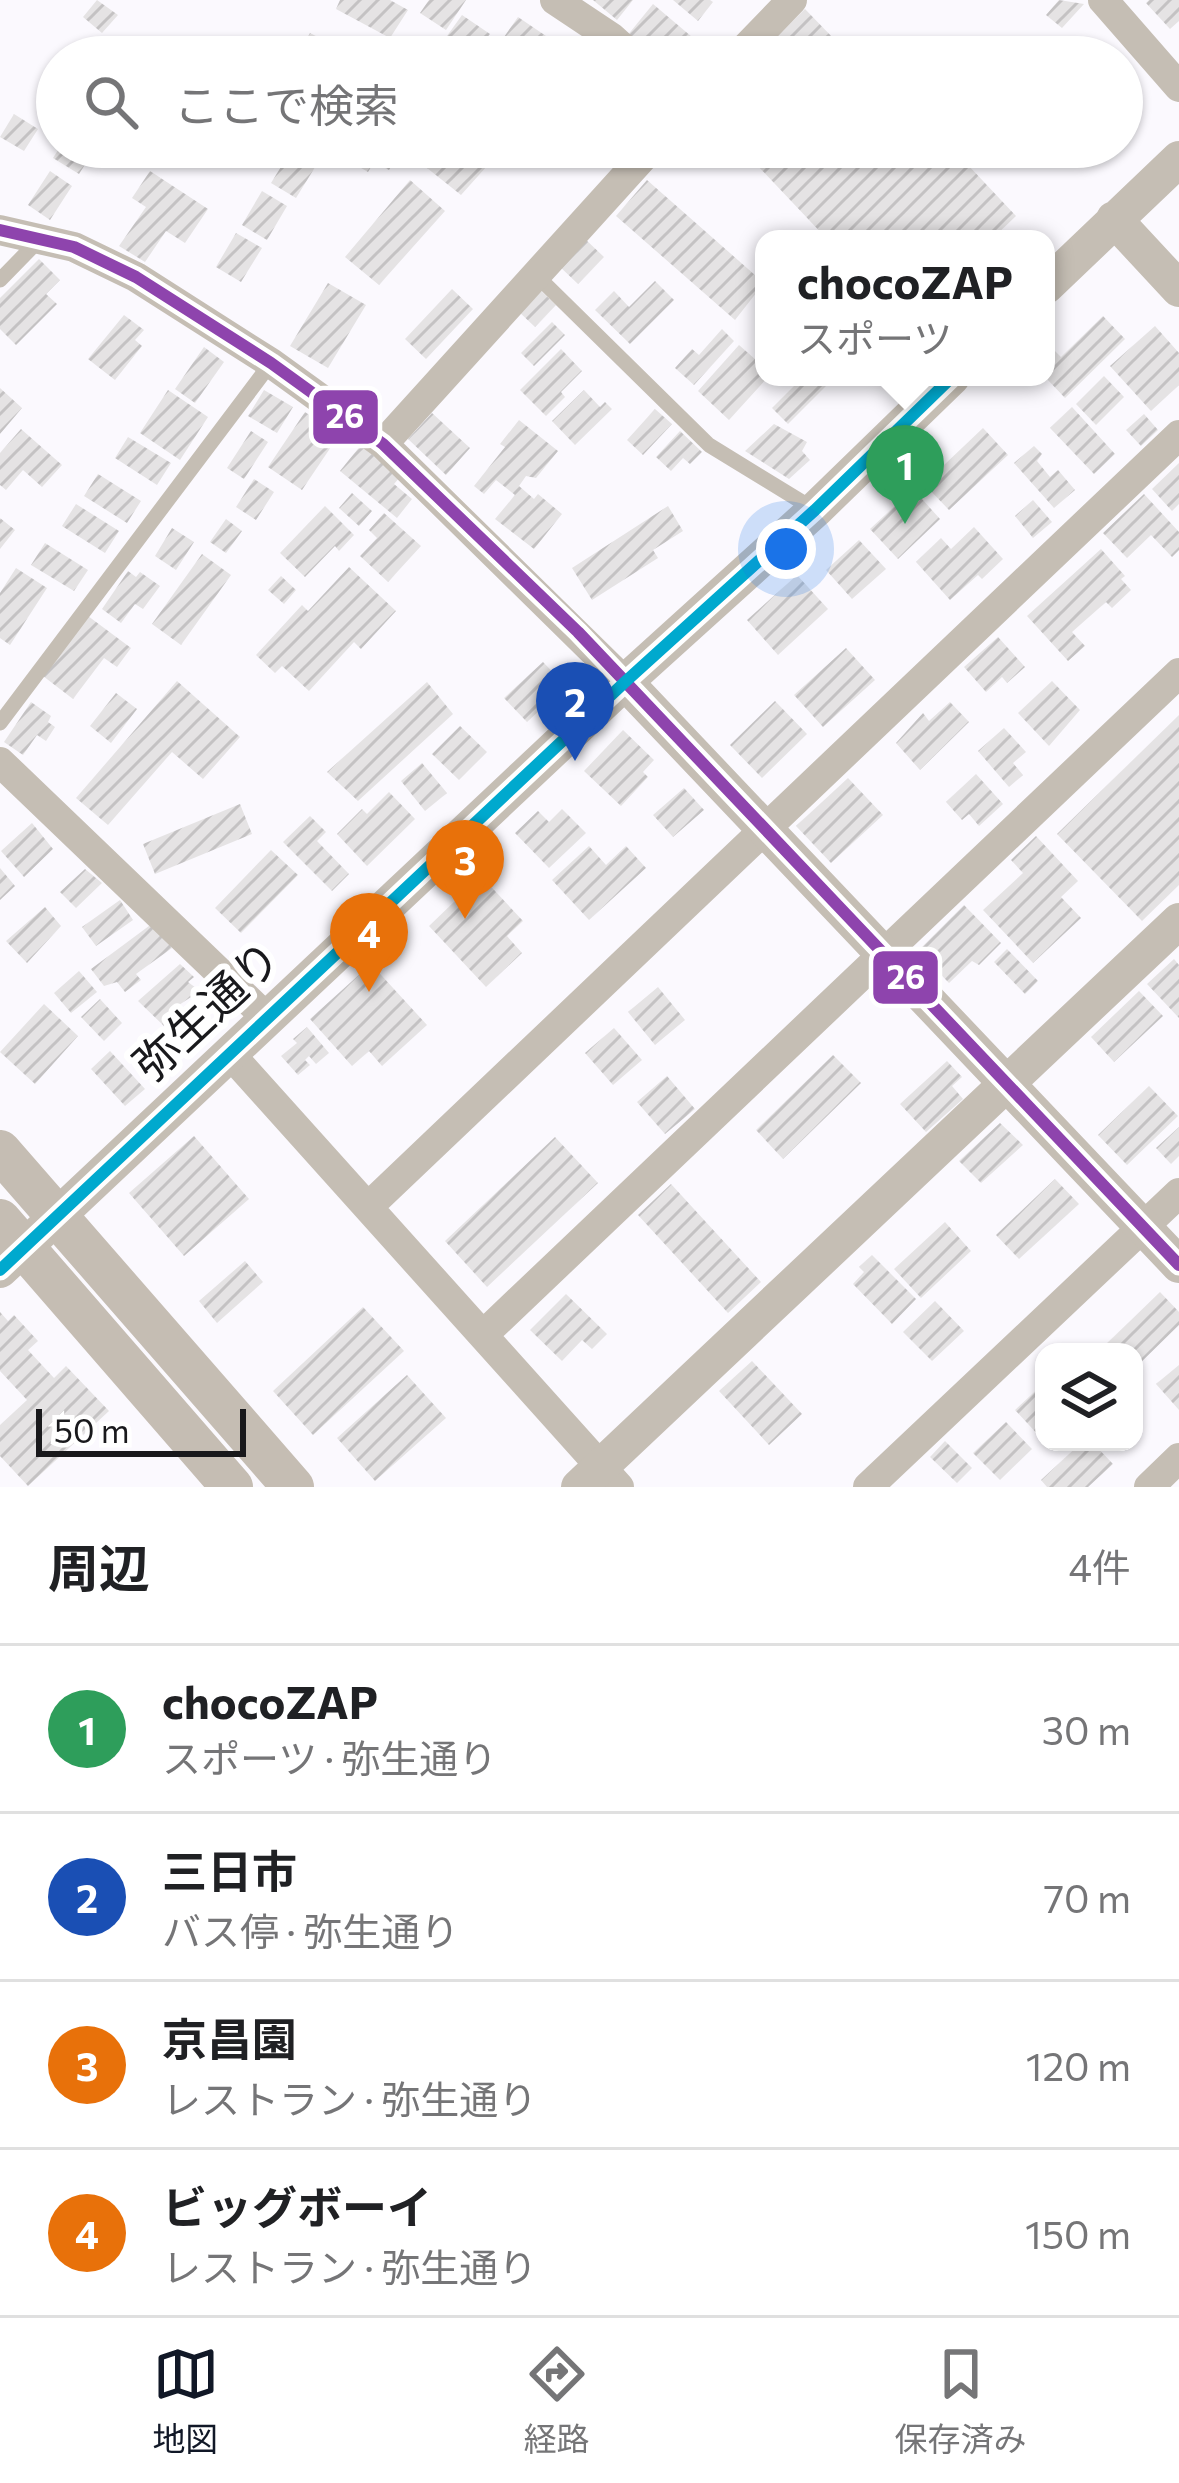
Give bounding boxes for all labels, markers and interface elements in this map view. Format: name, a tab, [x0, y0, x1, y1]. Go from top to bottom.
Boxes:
search box	[36, 36, 1143, 168]
icon: search	[78, 69, 144, 135]
text: ここで検索	[174, 76, 399, 131]
popup	[755, 230, 1055, 386]
text: chocoZAP	[797, 253, 1013, 308]
text: スポーツ	[797, 313, 952, 361]
line badge: 26	[311, 388, 380, 446]
text: 26	[326, 394, 364, 435]
pin: 1	[866, 425, 944, 524]
your location	[756, 519, 816, 579]
pin: 2	[536, 662, 614, 761]
pin: 3	[426, 820, 504, 919]
pin: 4	[330, 893, 408, 992]
street label: 弥生通り	[121, 928, 290, 1091]
line badge: 26	[871, 949, 940, 1006]
text: 26	[887, 955, 925, 996]
map controls	[1035, 1343, 1143, 1451]
button: layers	[1035, 1343, 1143, 1451]
scale bar	[36, 1403, 246, 1456]
text: 50 m	[54, 1409, 130, 1450]
text: 周辺	[48, 1535, 150, 1598]
text: 4件	[1069, 1542, 1131, 1590]
text: chocoZAP	[162, 1673, 378, 1728]
text: 1	[78, 1705, 96, 1753]
text: 30 m	[1042, 1705, 1131, 1753]
text: スポーツ · 弥生通り	[162, 1733, 497, 1781]
text: 三日市	[162, 1842, 297, 1897]
text: 2	[76, 1873, 98, 1921]
text: 70 m	[1044, 1873, 1131, 1921]
text: バス停 · 弥生通り	[162, 1906, 459, 1954]
text: 京昌園	[162, 2010, 297, 2065]
text: 3	[76, 2041, 98, 2089]
text: 120 m	[1026, 2041, 1131, 2089]
text: レストラン · 弥生通り	[162, 2074, 537, 2122]
text: ビッグボーイ	[162, 2178, 432, 2233]
text: 4	[75, 2209, 99, 2257]
text: 150 m	[1025, 2209, 1131, 2257]
text: レストラン · 弥生通り	[162, 2242, 537, 2290]
tab: 地図	[153, 2341, 219, 2461]
tab: 経路	[524, 2341, 590, 2461]
tab: 保存済み	[895, 2341, 1027, 2461]

